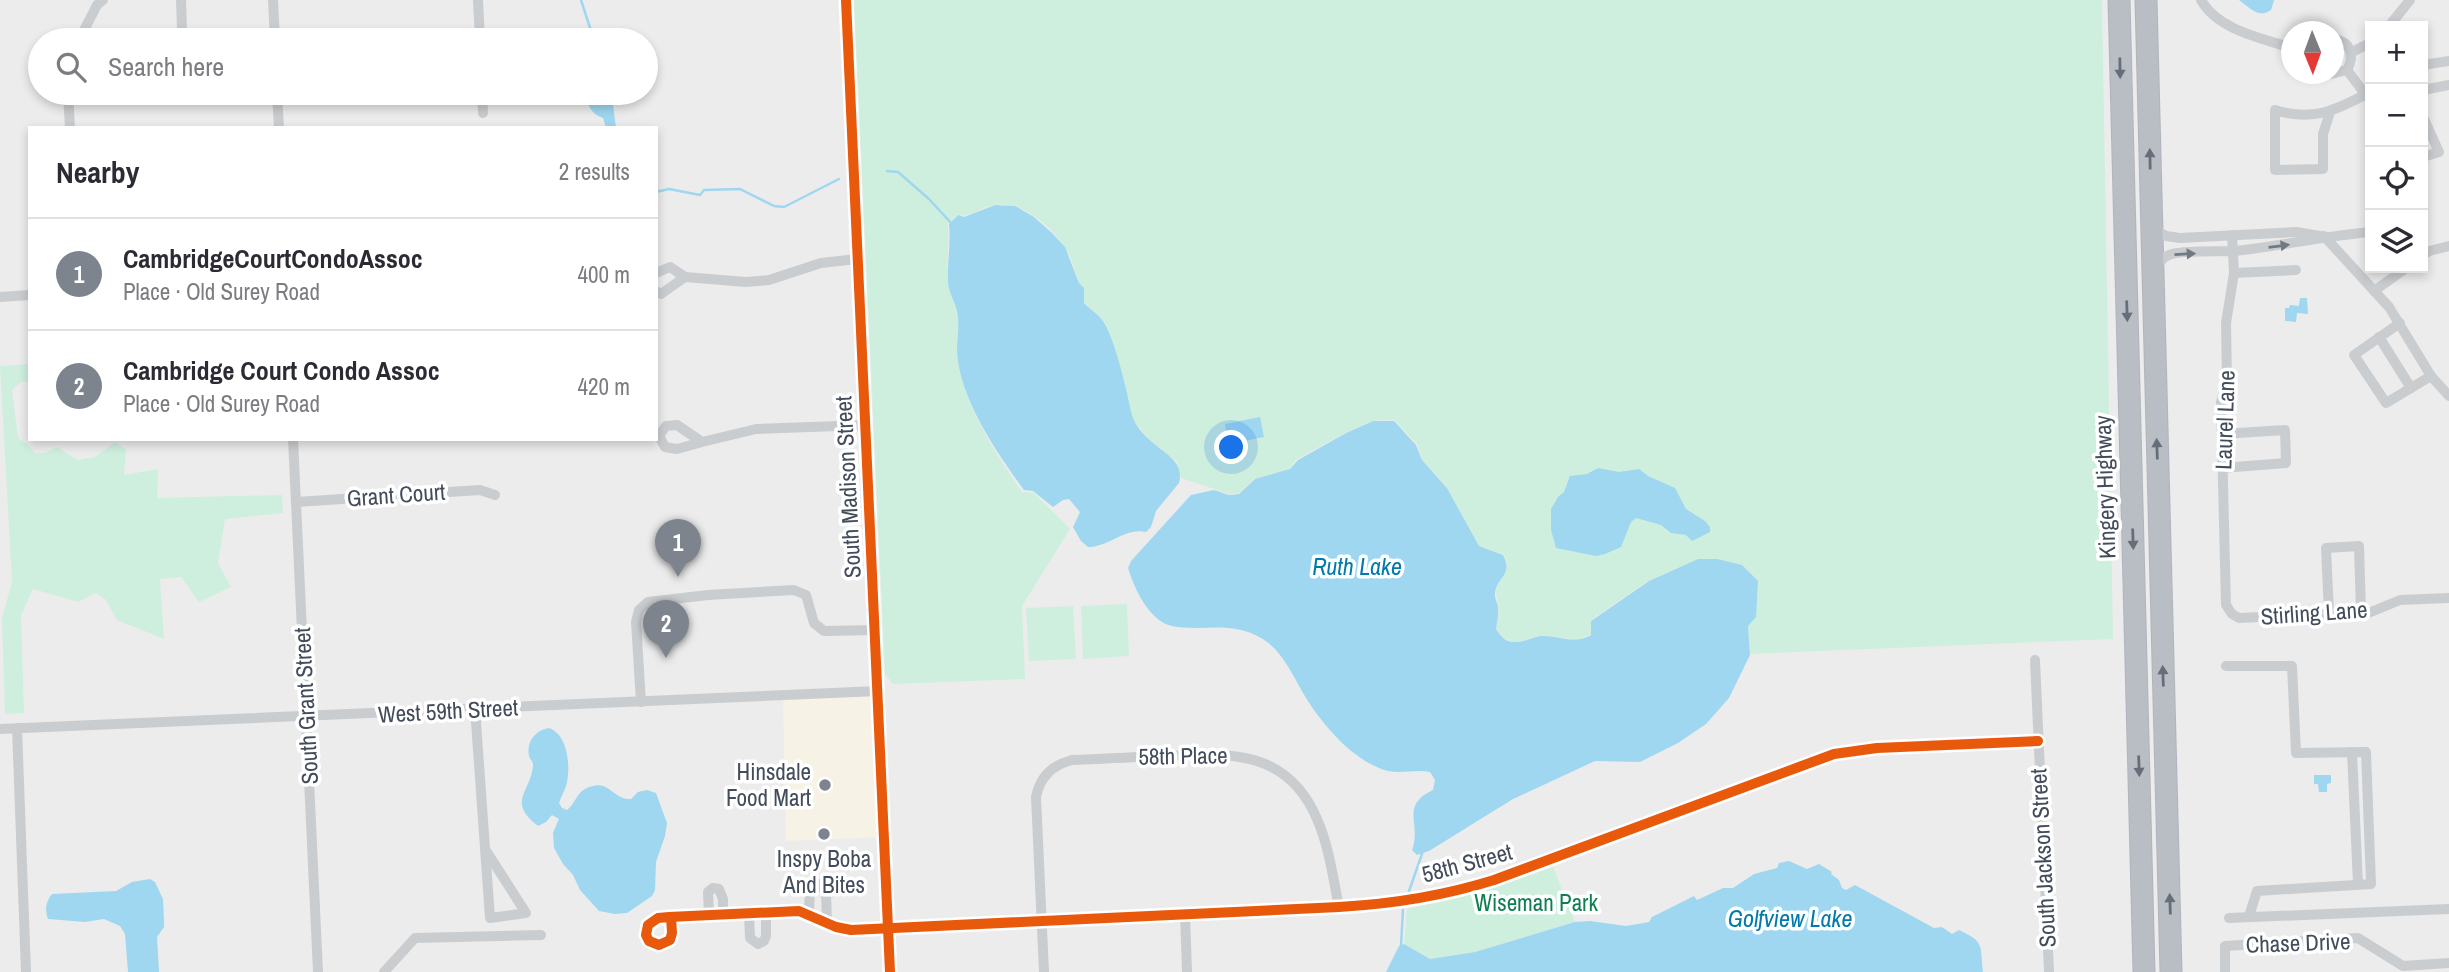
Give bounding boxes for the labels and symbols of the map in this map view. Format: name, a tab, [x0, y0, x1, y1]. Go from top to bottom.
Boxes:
north arrow	[2281, 21, 2344, 84]
one-way arrow	[2115, 57, 2126, 79]
one-way arrow	[2144, 148, 2155, 170]
one-way arrow	[2268, 240, 2290, 251]
one-way arrow	[2174, 248, 2196, 259]
one-way arrow	[2121, 301, 2132, 323]
street label: Laurel Lane	[2207, 370, 2242, 470]
street label: South Madison Street	[827, 395, 868, 579]
street label: Kingery Highway	[2086, 414, 2122, 559]
your location	[1214, 430, 1248, 464]
one-way arrow	[2151, 438, 2163, 460]
street label: Grant Court	[346, 476, 446, 513]
pin: 1	[655, 519, 701, 577]
one-way arrow	[2127, 528, 2138, 550]
water label: Ruth Lake	[1312, 550, 1402, 582]
street label: Stirling Lane	[2260, 593, 2368, 632]
pin: 2	[643, 600, 689, 658]
street label: South Grant Street	[286, 627, 325, 785]
one-way arrow	[2158, 665, 2169, 687]
street label: West 59th Street	[377, 691, 519, 730]
street label: 58th Place	[1138, 739, 1228, 772]
place label: Hinsdale Food Mart	[726, 756, 811, 813]
one-way arrow	[2133, 756, 2144, 778]
street label: South Jackson Street	[2022, 768, 2063, 948]
marker: Hinsdale Food Mart	[817, 777, 833, 793]
marker: Inspy Boba And Bites	[816, 826, 832, 842]
street label: 58th Street	[1418, 836, 1515, 889]
place label: Inspy Boba And Bites	[777, 843, 872, 900]
park label: Wiseman Park	[1474, 887, 1598, 918]
one-way arrow	[2164, 893, 2175, 915]
water label: Golfview Lake	[1728, 902, 1852, 934]
street label: Chase Drive	[2245, 925, 2351, 960]

